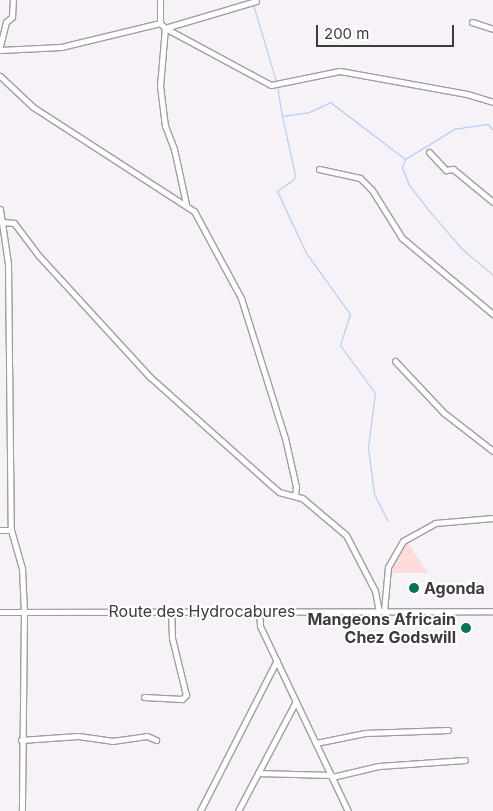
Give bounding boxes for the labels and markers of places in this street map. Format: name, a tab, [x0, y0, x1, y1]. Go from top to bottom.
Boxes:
place label: Agonda	[424, 578, 485, 598]
marker: Agonda	[408, 582, 420, 594]
place label: Mangeons Africain Chez Godswill	[307, 609, 456, 647]
marker: Mangeons Africain Chez Godswill	[460, 622, 472, 634]

